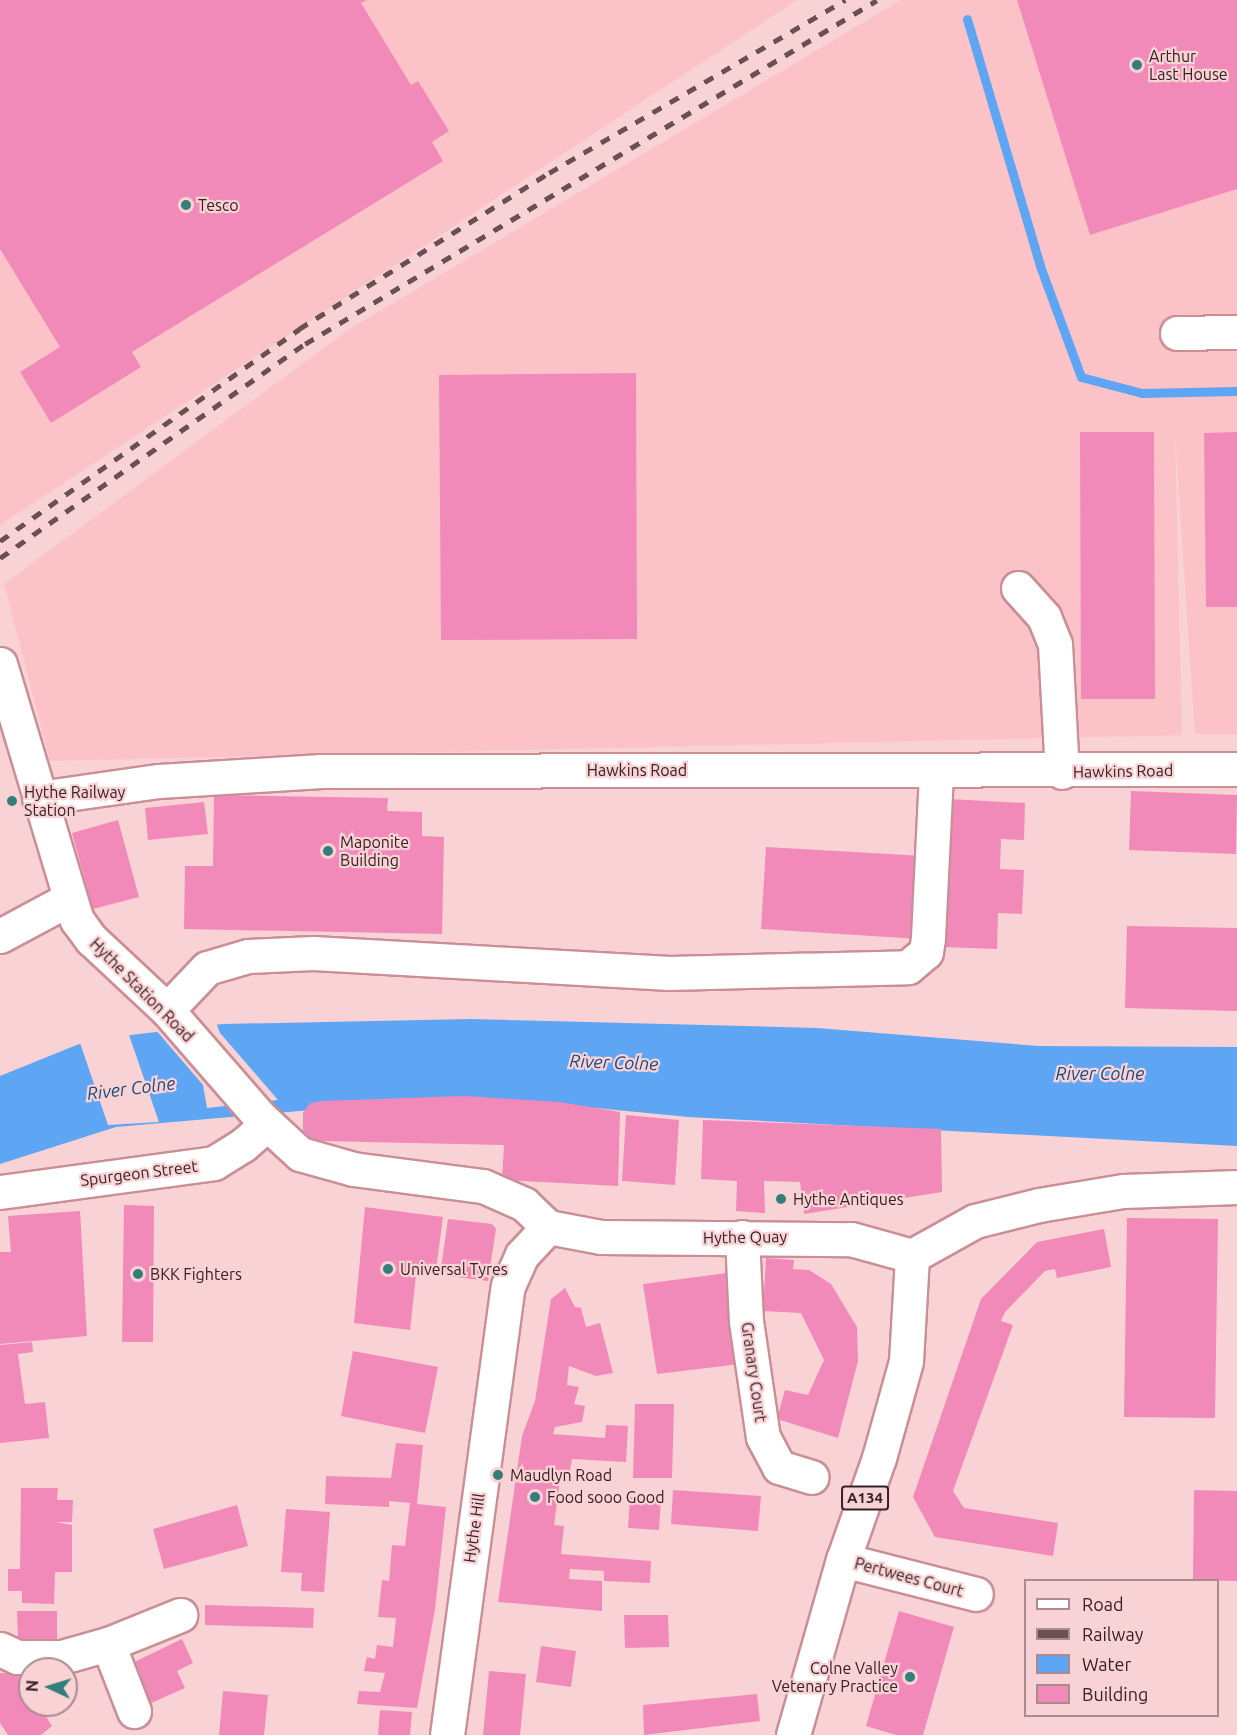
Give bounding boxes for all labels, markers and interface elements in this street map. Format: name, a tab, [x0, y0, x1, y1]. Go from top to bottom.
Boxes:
place label: Arthur Last House	[1149, 46, 1228, 84]
marker: Arthur Last House	[1130, 58, 1144, 72]
place label: Tesco	[198, 195, 239, 215]
marker: Tesco	[179, 198, 193, 212]
street label: Hawkins Road	[587, 760, 687, 780]
street label: Hawkins Road	[1073, 761, 1173, 781]
place label: Hythe Railway Station	[24, 782, 125, 820]
marker: Hythe Railway Station	[5, 794, 19, 808]
place label: Maponite Building	[340, 832, 409, 870]
marker: Maponite Building	[321, 844, 335, 858]
street label: Hythe Station Road	[86, 934, 198, 1046]
water label: River Colne	[569, 1050, 659, 1074]
water label: River Colne	[1056, 1062, 1144, 1084]
water label: River Colne	[86, 1072, 176, 1104]
street label: Spurgeon Street	[79, 1156, 199, 1190]
place label: Hythe Antiques	[793, 1189, 904, 1209]
marker: Hythe Antiques	[774, 1192, 788, 1206]
street label: Hythe Quay	[703, 1227, 787, 1247]
place label: Universal Tyres	[400, 1259, 508, 1279]
marker: Universal Tyres	[381, 1262, 395, 1276]
place label: BKK Fighters	[150, 1264, 242, 1284]
marker: BKK Fighters	[131, 1267, 145, 1281]
street label: Granary Court	[737, 1321, 771, 1423]
place label: Maudlyn Road	[510, 1465, 612, 1485]
marker: Maudlyn Road	[491, 1468, 505, 1482]
road number: A134	[841, 1486, 889, 1510]
place label: Food sooo Good	[547, 1487, 665, 1507]
marker: Food sooo Good	[528, 1490, 542, 1504]
street label: Hythe Hill	[460, 1492, 488, 1564]
street label: Pertwees Court	[853, 1553, 965, 1601]
legend	[1024, 1579, 1219, 1717]
text: Road	[1082, 1594, 1124, 1614]
text: Railway	[1082, 1624, 1143, 1644]
text: Water	[1082, 1654, 1131, 1674]
north arrow	[18, 1657, 78, 1717]
place label: Colne Valley Vetenary Practice	[772, 1658, 898, 1696]
marker: Colne Valley Vetenary Practice	[903, 1670, 917, 1684]
text: N	[23, 1679, 41, 1692]
text: Building	[1082, 1684, 1148, 1704]

